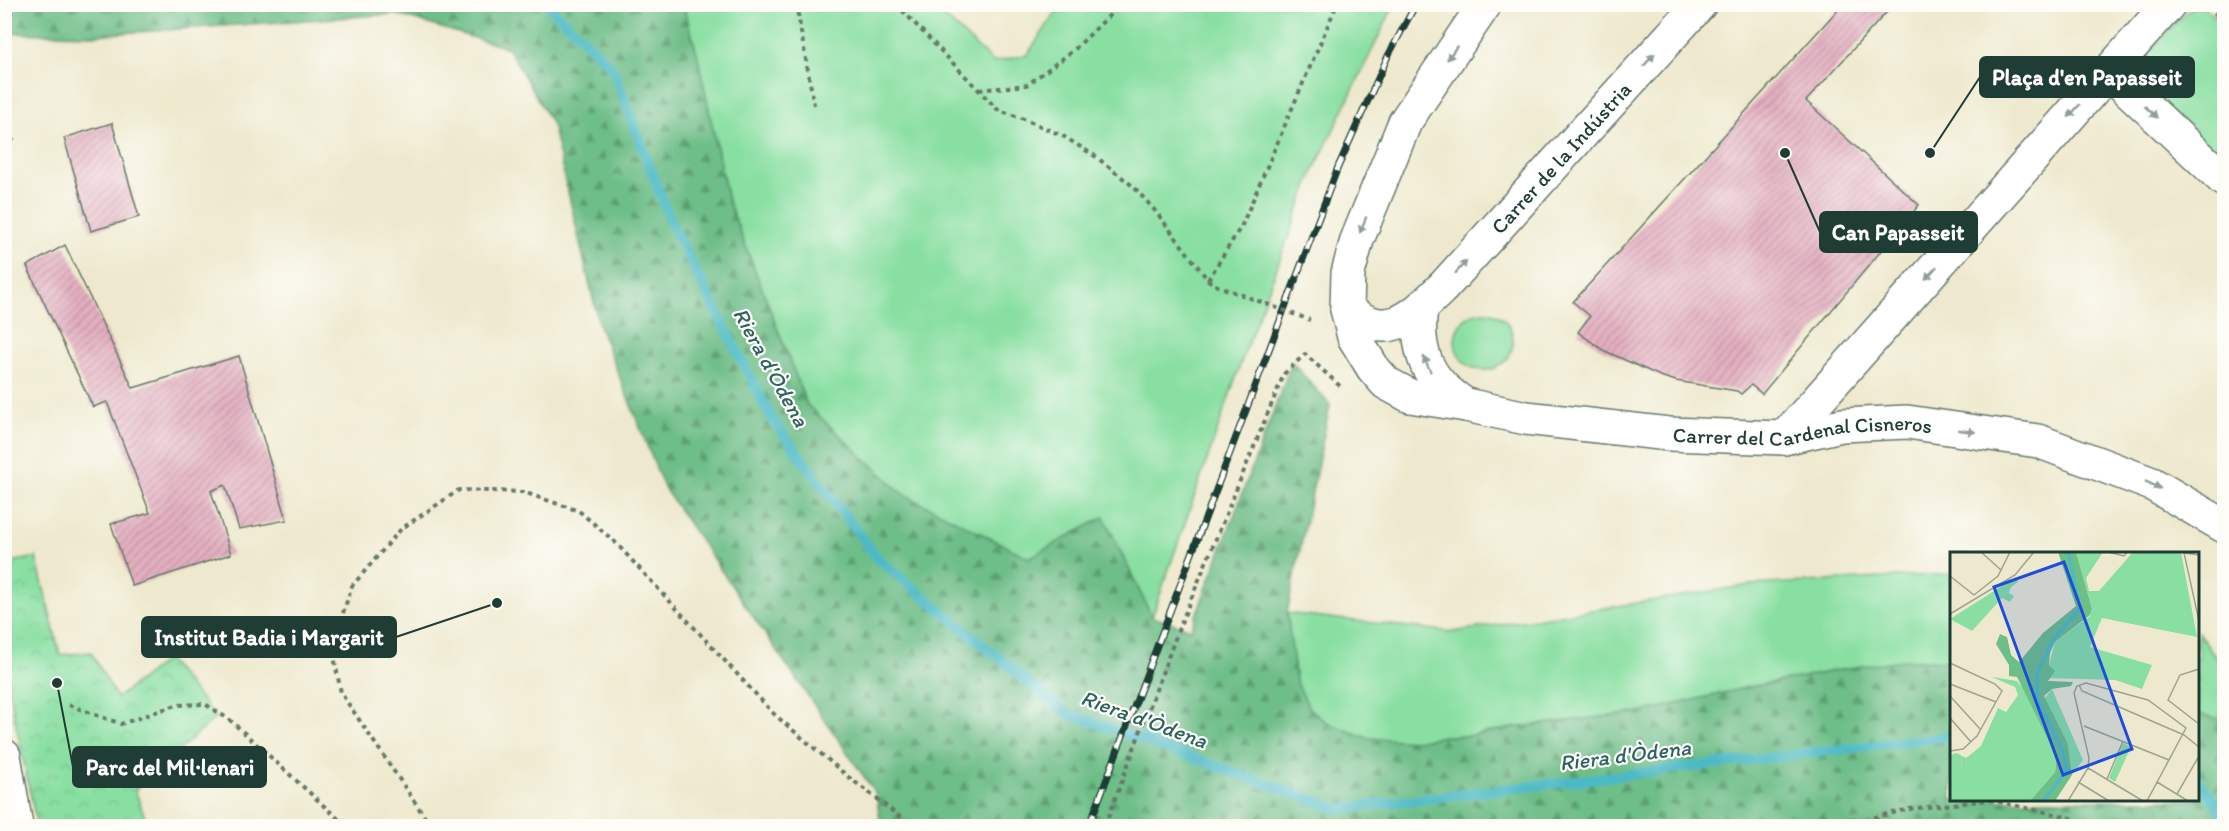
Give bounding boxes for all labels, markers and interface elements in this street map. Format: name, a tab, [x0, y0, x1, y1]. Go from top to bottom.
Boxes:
one-way arrow	[1446, 44, 1458, 60]
one-way arrow	[1642, 53, 1655, 68]
callout: Plaça d'en Papasseit	[1980, 57, 2194, 97]
text: Plaça d'en Papasseit	[1992, 64, 2183, 91]
street label: Carrer de la Indústria	[1485, 76, 1636, 239]
one-way arrow	[2068, 103, 2081, 118]
one-way arrow	[2144, 105, 2159, 119]
callout: Can Papasseit	[1820, 212, 1977, 252]
one-way arrow	[1358, 216, 1367, 234]
text: Can Papasseit	[1832, 219, 1965, 246]
one-way arrow	[1454, 260, 1467, 275]
one-way arrow	[1925, 265, 1938, 280]
water label: Riera d'Òdena	[727, 303, 815, 432]
one-way arrow	[1423, 356, 1432, 373]
street label: Carrer del Cardenal Cisneros	[1672, 409, 1934, 451]
one-way arrow	[1957, 426, 1976, 435]
one-way arrow	[2144, 481, 2161, 490]
inset map	[1950, 552, 2199, 801]
callout: Institut Badia i Margarit	[142, 617, 396, 657]
text: Institut Badia i Margarit	[154, 624, 384, 651]
water label: Riera d'Òdena	[1077, 684, 1212, 755]
water label: Riera d'Òdena	[1558, 733, 1693, 776]
callout: Parc del Mil·lenari	[73, 747, 266, 787]
text: Parc del Mil·lenari	[86, 754, 254, 781]

